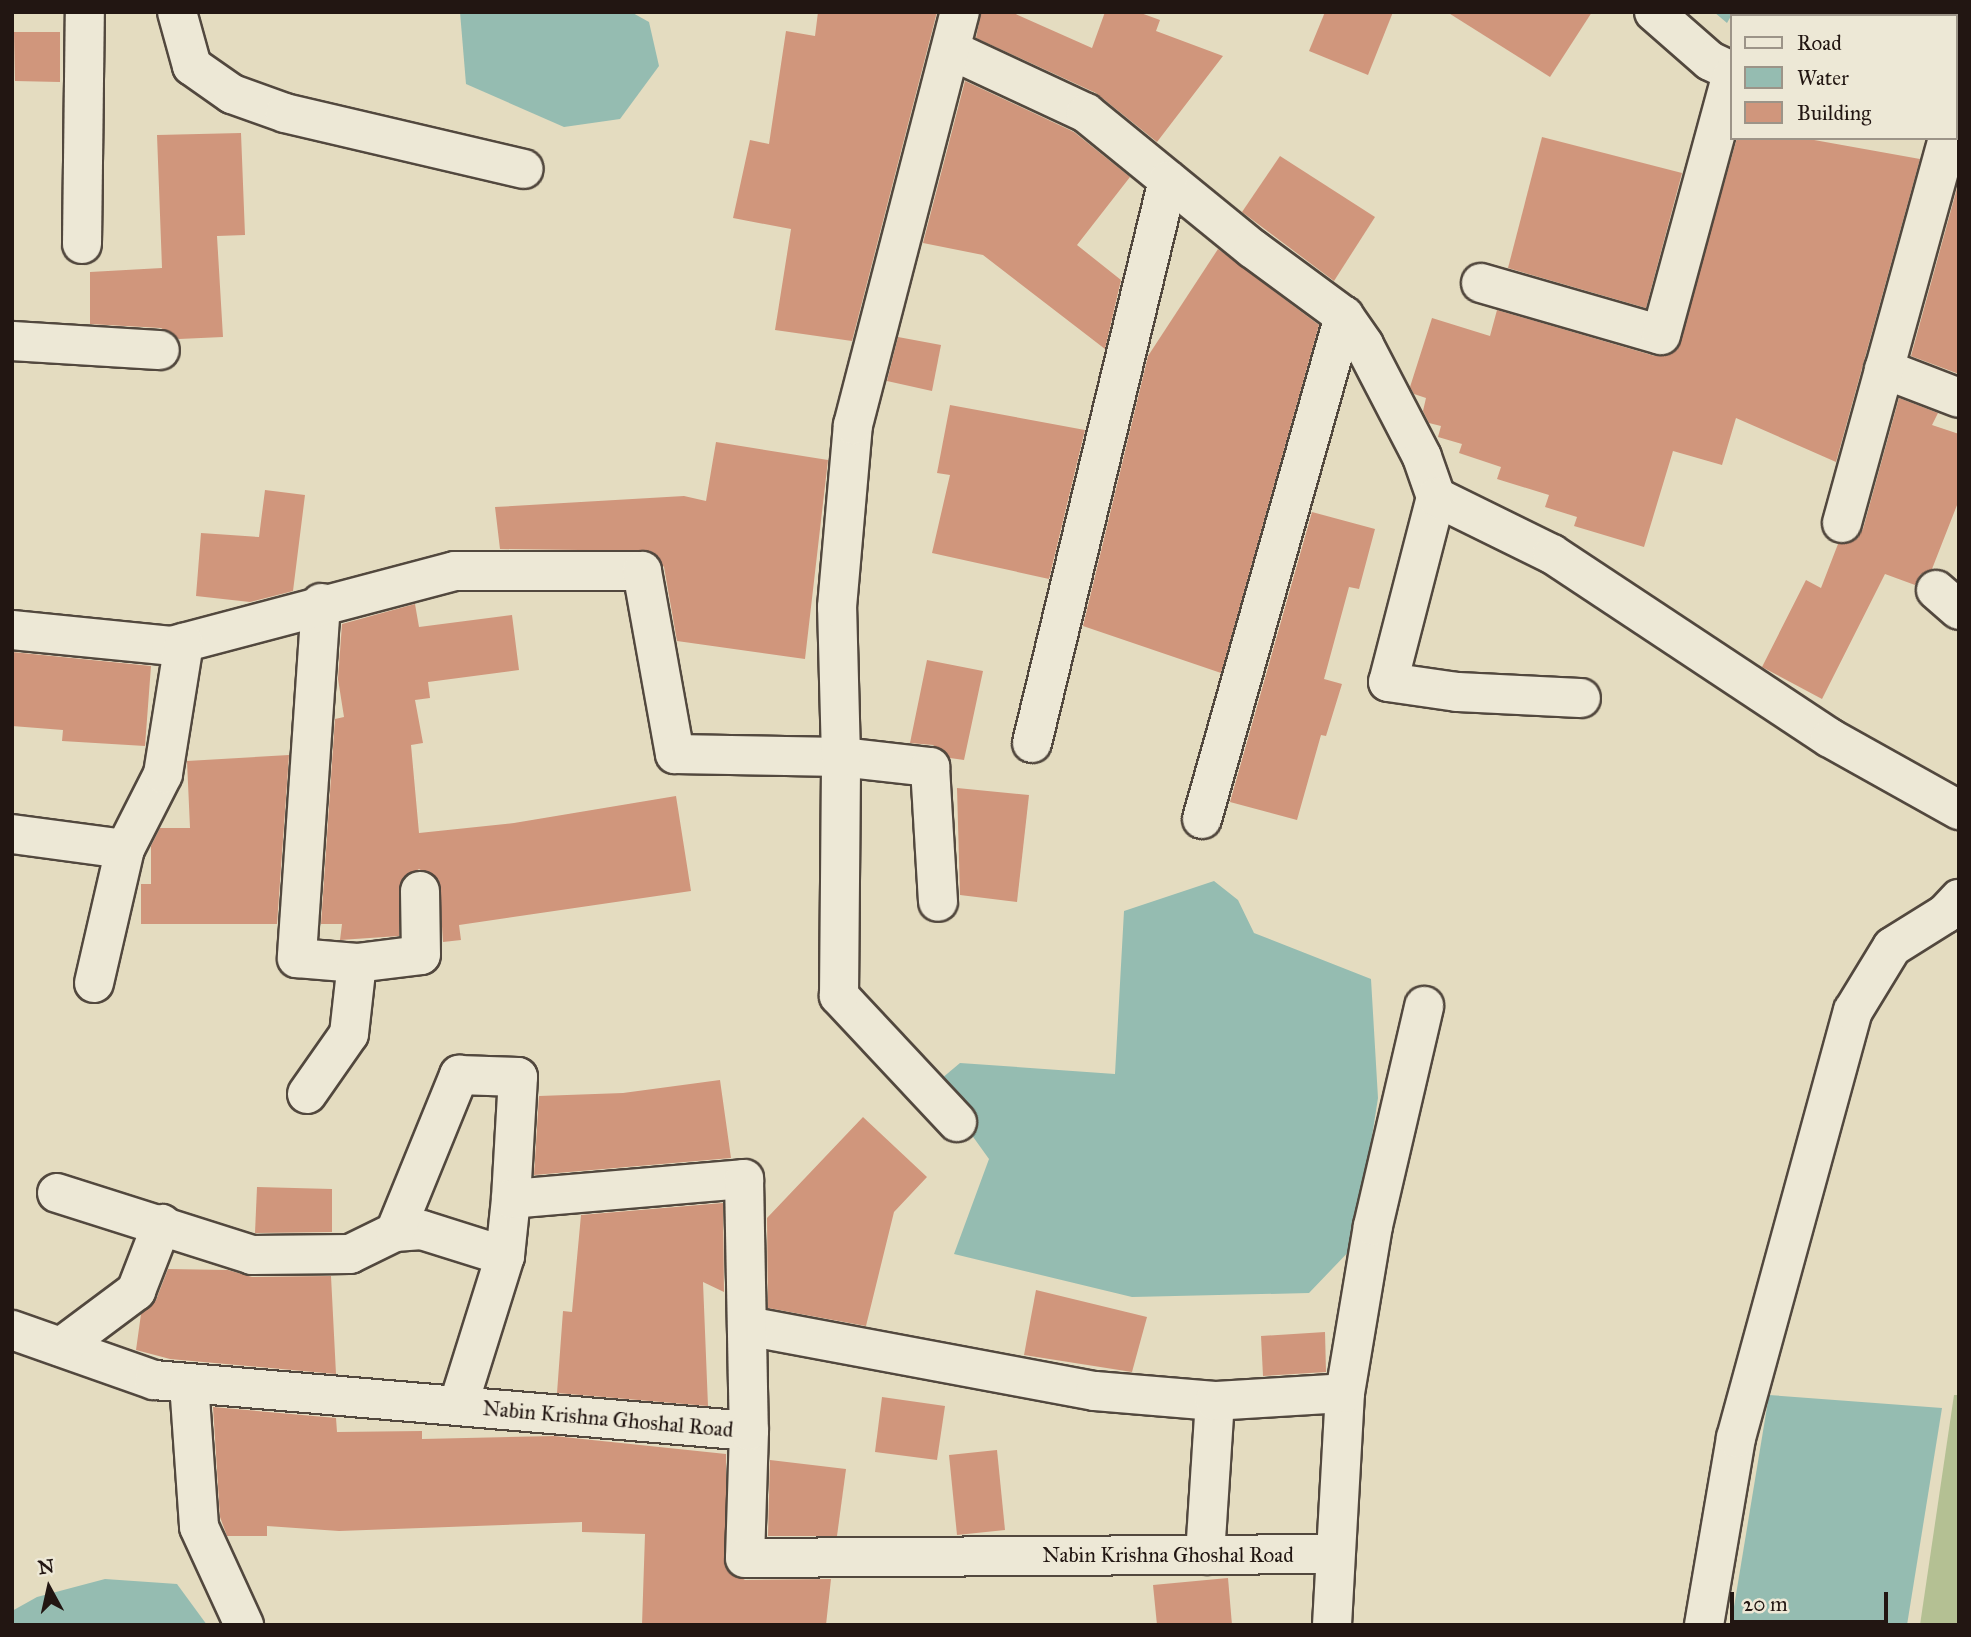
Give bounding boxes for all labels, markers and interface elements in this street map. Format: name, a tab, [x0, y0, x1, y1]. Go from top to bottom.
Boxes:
legend	[1730, 14, 1957, 140]
text: Road	[1797, 30, 1842, 56]
text: Water	[1797, 65, 1849, 91]
text: Building	[1797, 100, 1871, 126]
street label: Nabin Krishna Ghoshal Road	[482, 1395, 734, 1443]
street label: Nabin Krishna Ghoshal Road	[1042, 1542, 1294, 1568]
north arrow	[14, 1553, 84, 1623]
text: N	[36, 1554, 56, 1579]
scale bar	[1733, 1578, 1890, 1622]
text: 20 m	[1743, 1591, 1788, 1617]

